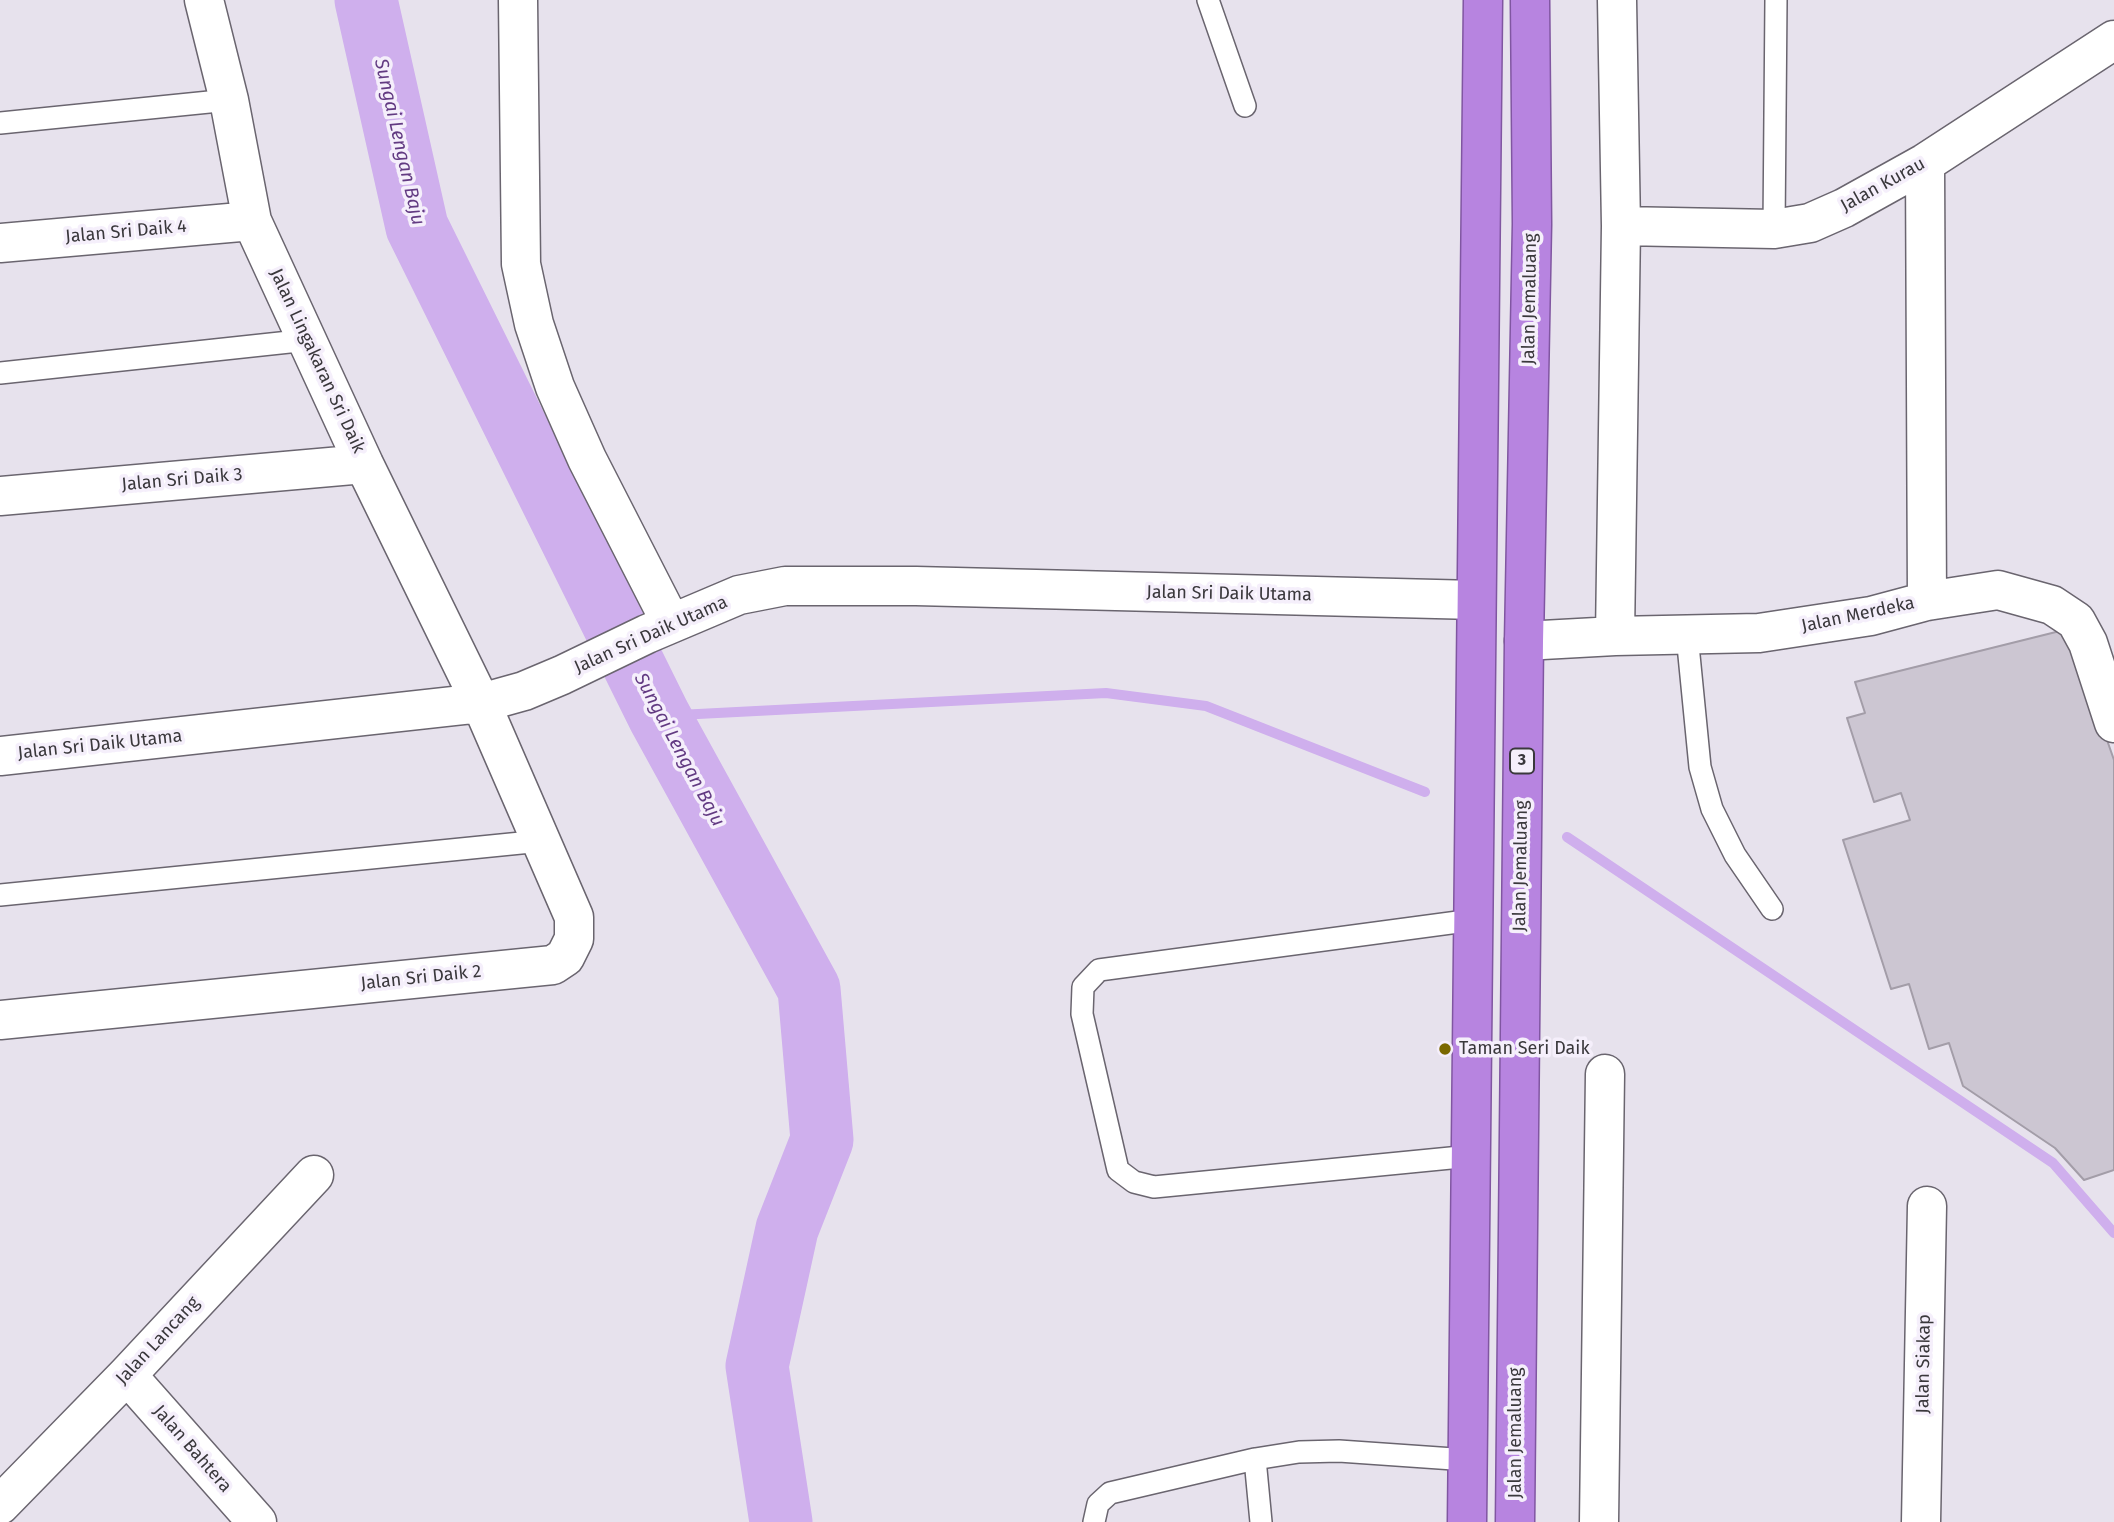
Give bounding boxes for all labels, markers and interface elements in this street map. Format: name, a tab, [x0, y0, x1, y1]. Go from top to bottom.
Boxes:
water label: Sungai Lengan Baju	[369, 56, 429, 228]
street label: Jalan Kurau	[1837, 153, 1929, 217]
street label: Jalan Sri Daik 4	[64, 216, 188, 248]
street label: Jalan Jemaluang	[1518, 233, 1542, 365]
street label: Jalan Lingakaran Sri Daik	[265, 265, 369, 457]
street label: Jalan Sri Daik 3	[121, 464, 243, 496]
street label: Jalan Sri Daik Utama	[1146, 582, 1312, 606]
street label: Jalan Sri Daik Utama	[571, 591, 731, 679]
street label: Jalan Merdeka	[1800, 592, 1916, 638]
water label: Sungai Lengan Baju	[629, 669, 729, 831]
street label: Jalan Sri Daik Utama	[17, 726, 183, 764]
road number: 3	[1510, 748, 1534, 774]
street label: Jalan Jemaluang	[1509, 800, 1533, 932]
street label: Jalan Sri Daik 2	[360, 961, 482, 995]
place label: Taman Seri Daik	[1459, 1038, 1590, 1060]
marker: Taman Seri Daik	[1437, 1041, 1453, 1057]
street label: Jalan Lancang	[112, 1292, 204, 1390]
street label: Jalan Siakap	[1912, 1314, 1936, 1414]
street label: Jalan Jemaluang	[1505, 1367, 1527, 1499]
street label: Jalan Bahtera	[148, 1401, 236, 1497]

